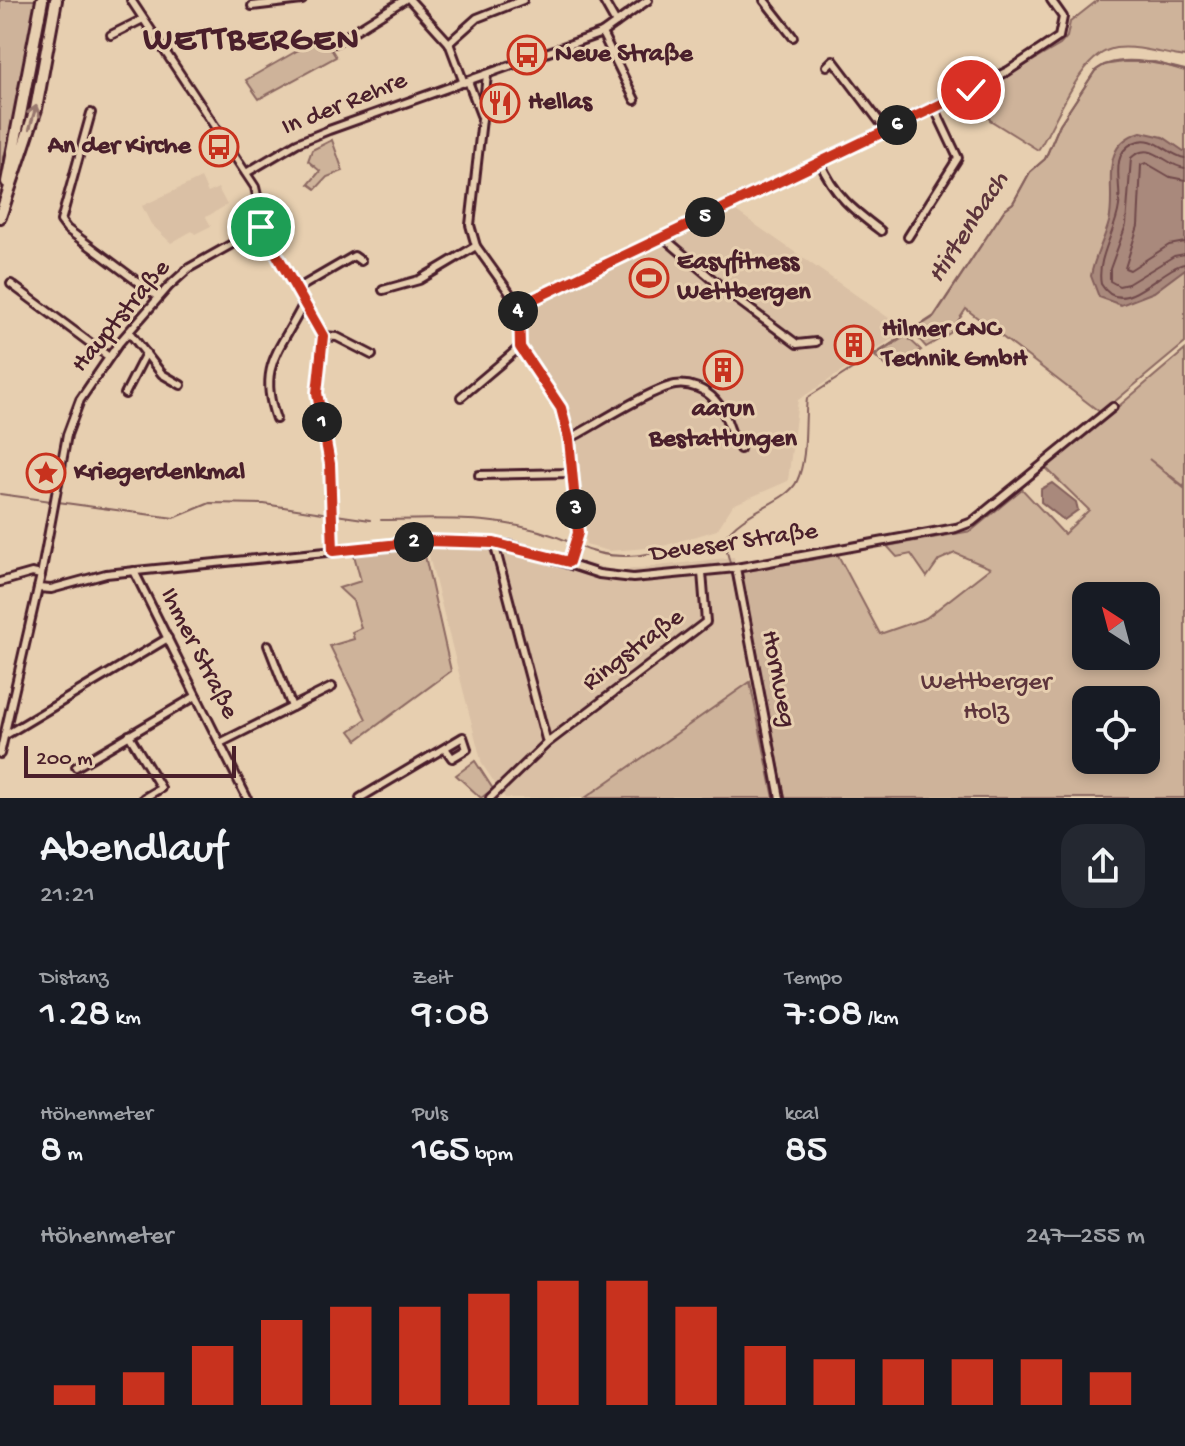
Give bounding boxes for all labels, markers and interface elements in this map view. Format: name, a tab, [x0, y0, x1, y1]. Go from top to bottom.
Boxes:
district label: WETTBERGEN	[143, 22, 361, 62]
bus stop icon: Neue Straße	[506, 34, 548, 76]
place label: Neue Straße	[555, 40, 694, 71]
pin	[937, 56, 1005, 124]
street label: In der Rehre	[278, 66, 413, 144]
icon: check	[949, 68, 993, 112]
restaurant icon: Hellas	[479, 82, 521, 124]
place label: Hellas	[528, 88, 593, 119]
one-way arrow	[26, 104, 41, 130]
pin: 6	[877, 105, 917, 145]
text: 6	[891, 112, 903, 138]
bus stop icon: An der Kirche	[198, 126, 240, 168]
place label: An der Kirche	[47, 132, 193, 163]
water label: Hirtenbach	[921, 165, 1018, 290]
pin	[227, 193, 295, 261]
pin: 5	[685, 197, 725, 237]
text: 5	[699, 204, 711, 230]
icon: arrive	[239, 205, 283, 249]
place label: Easyfitness Wettbergen	[676, 248, 811, 309]
street label: Hauptstraße	[66, 254, 179, 380]
sports icon: Easyfitness Wettbergen	[628, 257, 670, 299]
pin: 4	[498, 291, 538, 331]
text: 4	[513, 298, 523, 324]
place label: Hilmer CNC Technik GmbH	[880, 315, 1029, 376]
building icon: Hilmer CNC Technik GmbH	[833, 324, 875, 366]
building icon: aarun Bestattungen	[702, 349, 744, 391]
place label: aarun Bestattungen	[648, 395, 797, 456]
pin: 1	[302, 402, 342, 442]
text: 1	[318, 409, 326, 435]
place icon: Kriegerdenkmal	[25, 452, 67, 494]
place label: Kriegerdenkmal	[73, 458, 245, 489]
pin: 3	[556, 489, 596, 529]
text: 3	[570, 496, 582, 522]
street label: Deveser Straße	[646, 517, 820, 571]
pin: 2	[394, 522, 434, 562]
text: 2	[409, 529, 419, 555]
north arrow	[1072, 582, 1160, 670]
map controls	[1072, 582, 1160, 774]
street label: Ihmer Straße	[152, 583, 245, 725]
street label: Ringstraße	[577, 602, 691, 699]
street label: Hornweg	[752, 628, 802, 730]
park label: Wettberger Holz	[921, 668, 1054, 729]
button: locate	[1072, 686, 1160, 774]
scale bar	[24, 742, 236, 778]
text: 200 m	[36, 747, 93, 773]
button: share	[1061, 824, 1145, 908]
text: Abendlauf	[40, 825, 227, 877]
text: 21:21	[40, 881, 95, 912]
text: Distanz	[40, 966, 109, 992]
text: Zeit	[412, 966, 452, 992]
text: Tempo	[785, 966, 842, 992]
text: 1.28	[40, 992, 110, 1039]
text: 9:08	[412, 992, 490, 1039]
text: 7:08	[785, 992, 863, 1039]
text: km	[110, 1006, 141, 1032]
text: /km	[863, 1006, 899, 1032]
text: Höhenmeter	[40, 1102, 153, 1128]
text: Puls	[412, 1102, 448, 1128]
text: kcal	[785, 1102, 819, 1128]
text: 8	[40, 1128, 62, 1175]
text: 165	[412, 1128, 470, 1175]
text: 85	[785, 1128, 828, 1175]
text: m	[62, 1142, 83, 1168]
text: bpm	[470, 1142, 513, 1168]
text: Höhenmeter	[40, 1222, 173, 1253]
text: 247–255 m	[1026, 1222, 1145, 1253]

